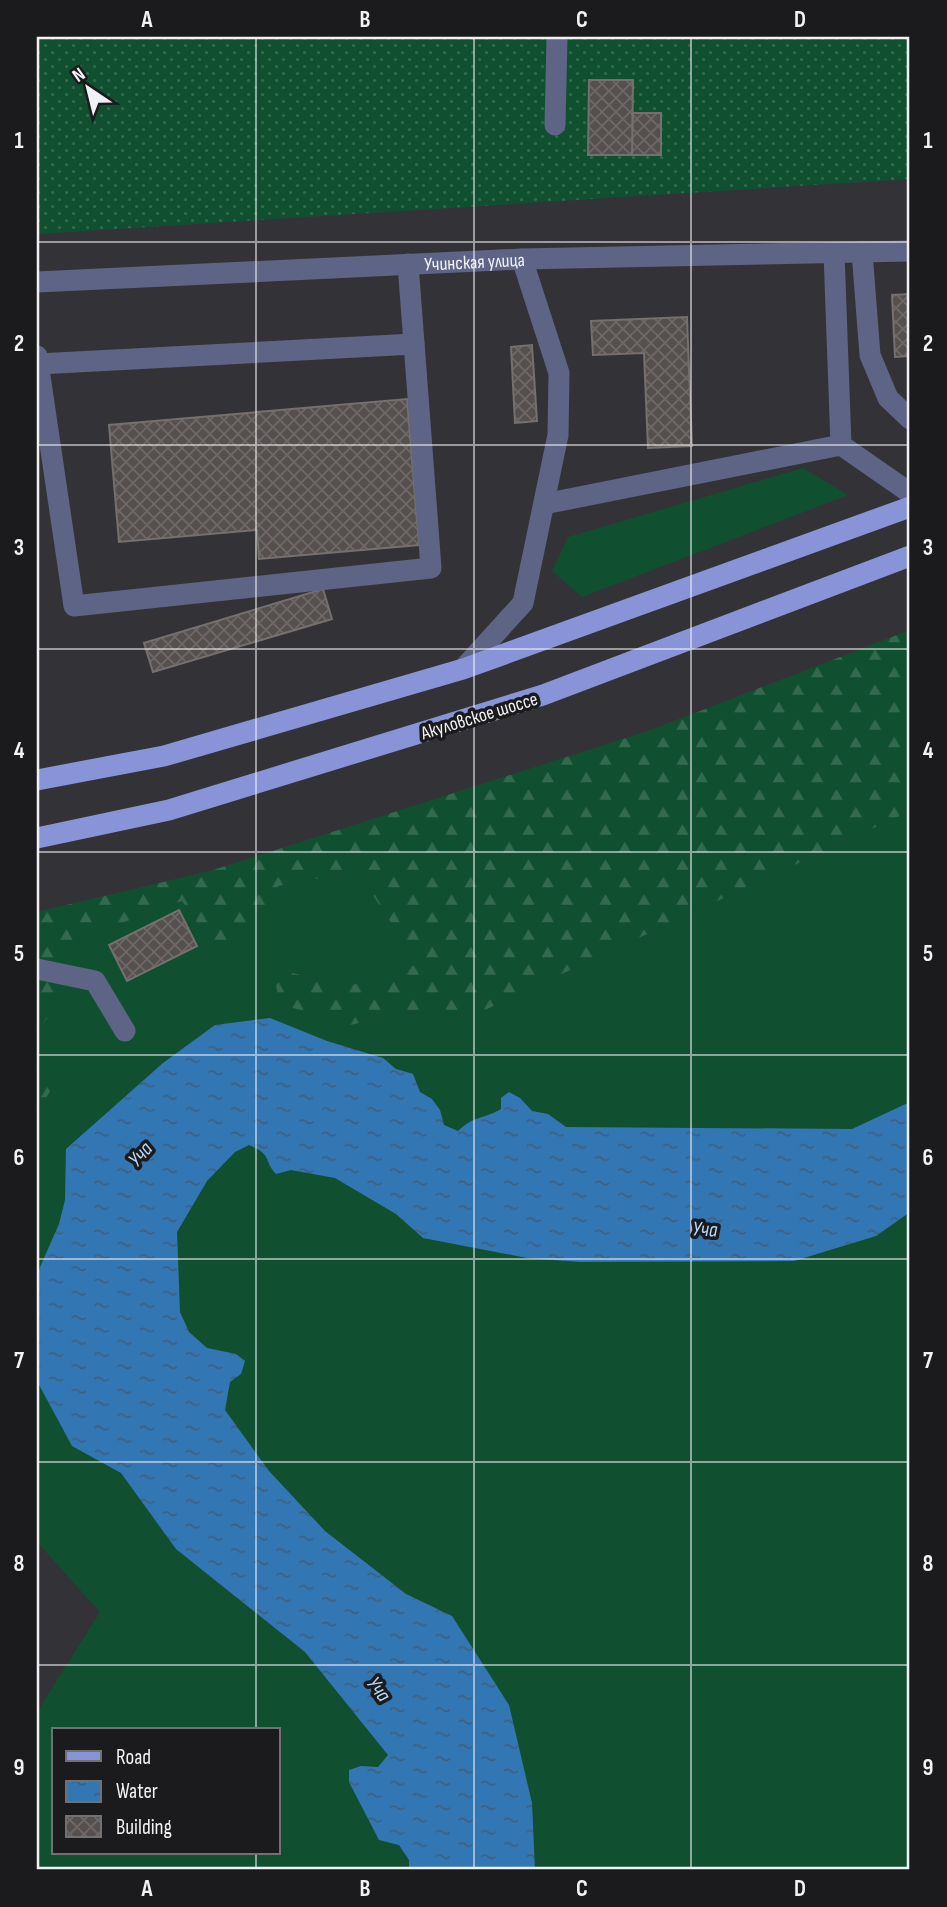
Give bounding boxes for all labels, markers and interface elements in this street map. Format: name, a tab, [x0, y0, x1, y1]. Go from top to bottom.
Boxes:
text: A	[141, 6, 154, 34]
text: B	[360, 6, 371, 34]
text: C	[576, 6, 588, 34]
text: D	[794, 6, 806, 34]
north arrow	[52, 52, 122, 122]
text: N	[68, 63, 90, 88]
text: 1	[14, 127, 24, 155]
text: 1	[923, 127, 933, 155]
street label: Учинская улица	[424, 249, 525, 277]
text: 2	[14, 330, 24, 358]
text: 2	[923, 330, 933, 358]
text: 3	[14, 534, 24, 562]
text: 3	[923, 534, 933, 562]
street label: Акуловское шоссе	[417, 688, 541, 745]
text: 4	[14, 737, 25, 765]
text: 4	[923, 737, 934, 765]
text: 5	[14, 940, 24, 968]
text: 5	[923, 940, 933, 968]
water label: Уча	[123, 1136, 158, 1172]
text: 6	[14, 1144, 24, 1172]
text: 6	[923, 1144, 933, 1172]
water label: Уча	[692, 1217, 718, 1242]
text: 7	[14, 1347, 24, 1375]
text: 7	[923, 1347, 933, 1375]
text: 8	[14, 1550, 25, 1578]
text: 8	[923, 1550, 934, 1578]
water label: Уча	[361, 1672, 396, 1707]
legend	[52, 1728, 280, 1854]
text: Road	[116, 1745, 151, 1770]
text: 9	[14, 1754, 24, 1782]
text: 9	[923, 1754, 933, 1782]
text: Water	[116, 1779, 158, 1804]
text: Building	[116, 1815, 172, 1840]
text: A	[141, 1875, 154, 1903]
text: B	[360, 1875, 371, 1903]
text: C	[576, 1875, 588, 1903]
text: D	[794, 1875, 806, 1903]

